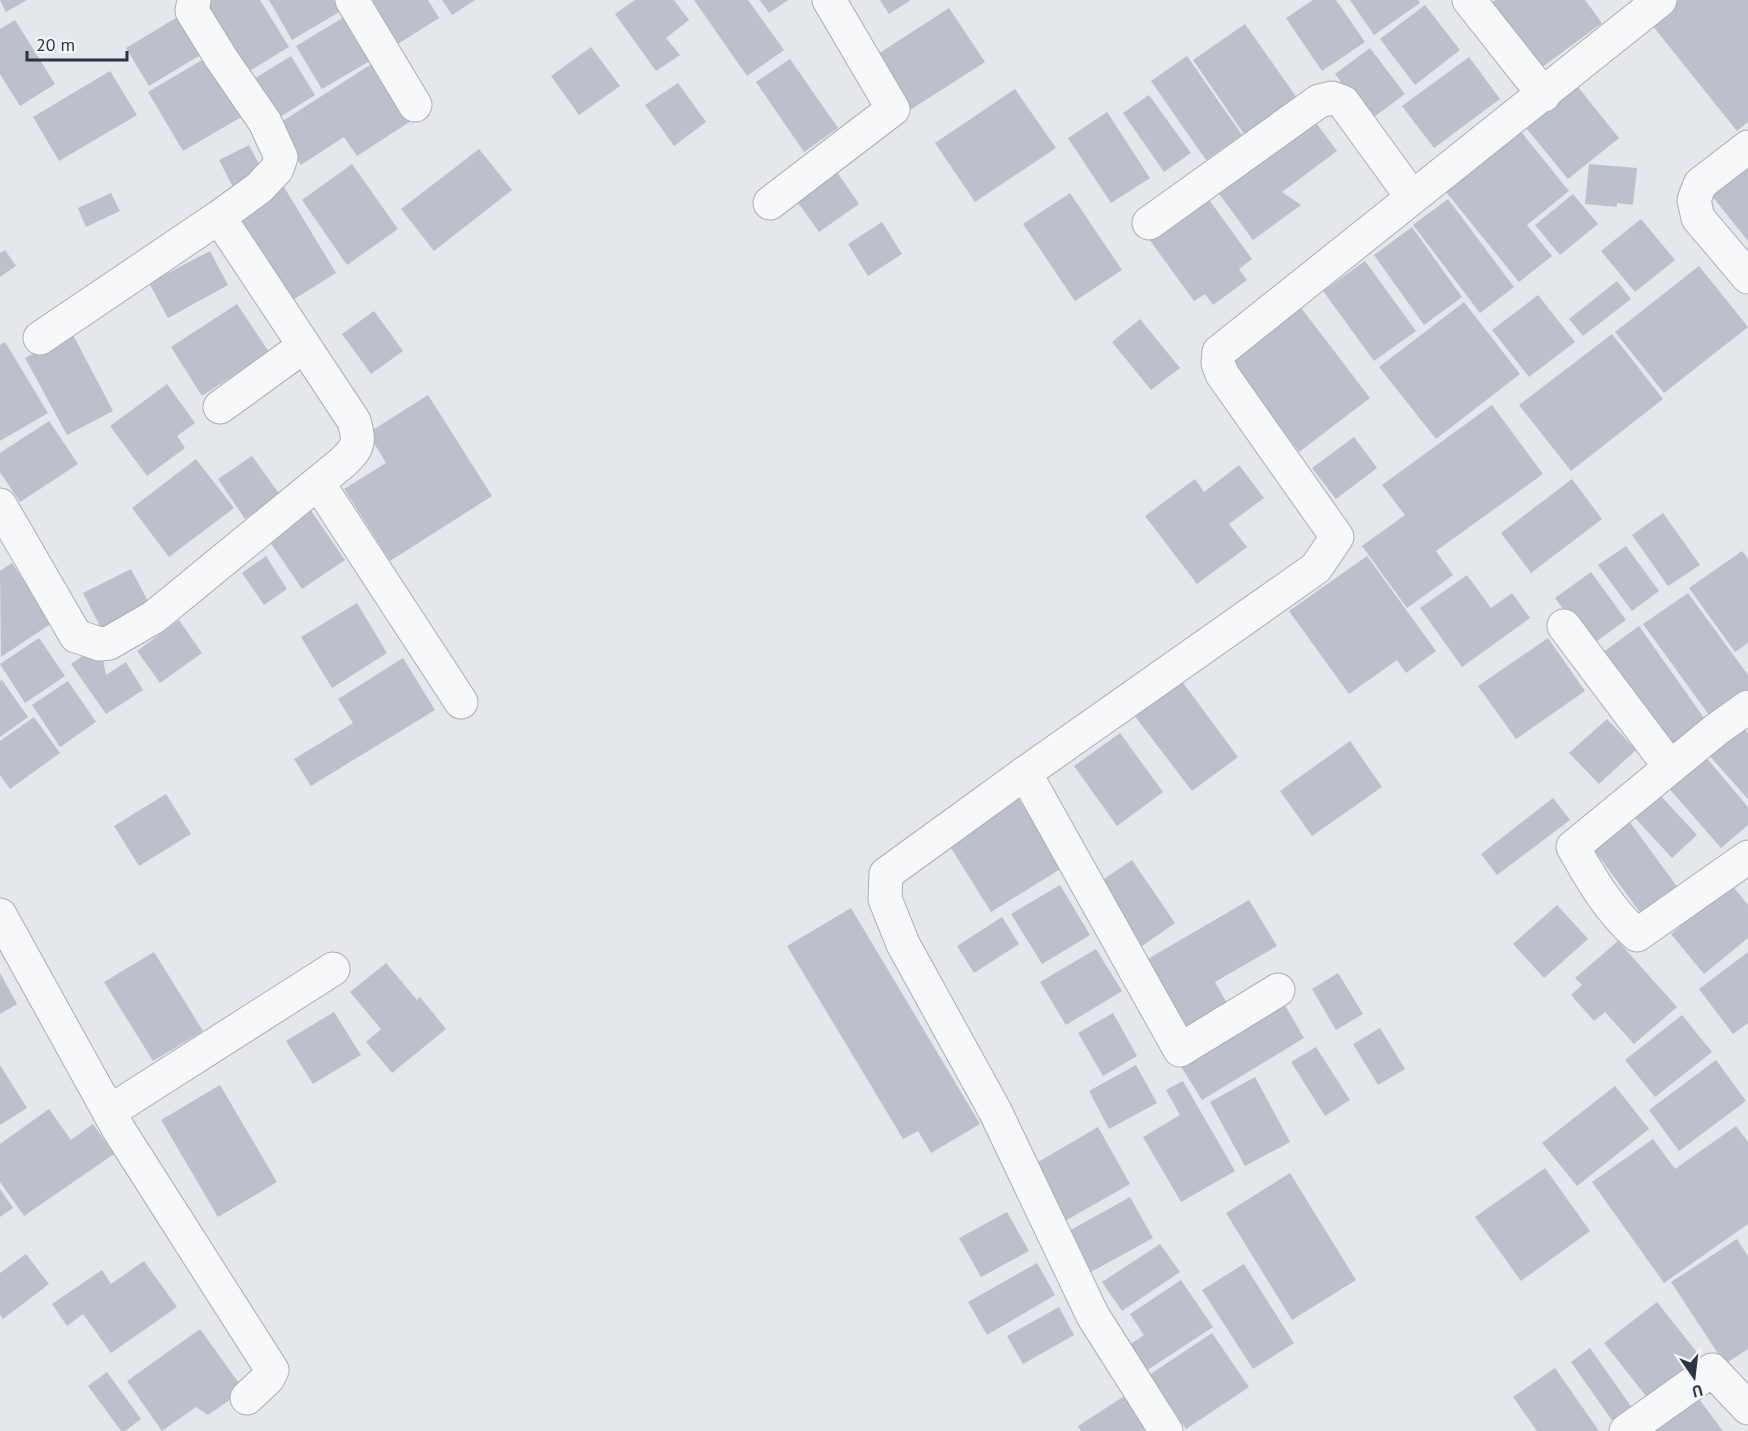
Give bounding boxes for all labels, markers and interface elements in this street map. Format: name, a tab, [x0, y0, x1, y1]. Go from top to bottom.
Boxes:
scale bar	[27, 24, 128, 62]
text: 20 m	[36, 33, 75, 56]
north arrow	[1664, 1347, 1724, 1407]
text: U	[1690, 1381, 1705, 1402]

